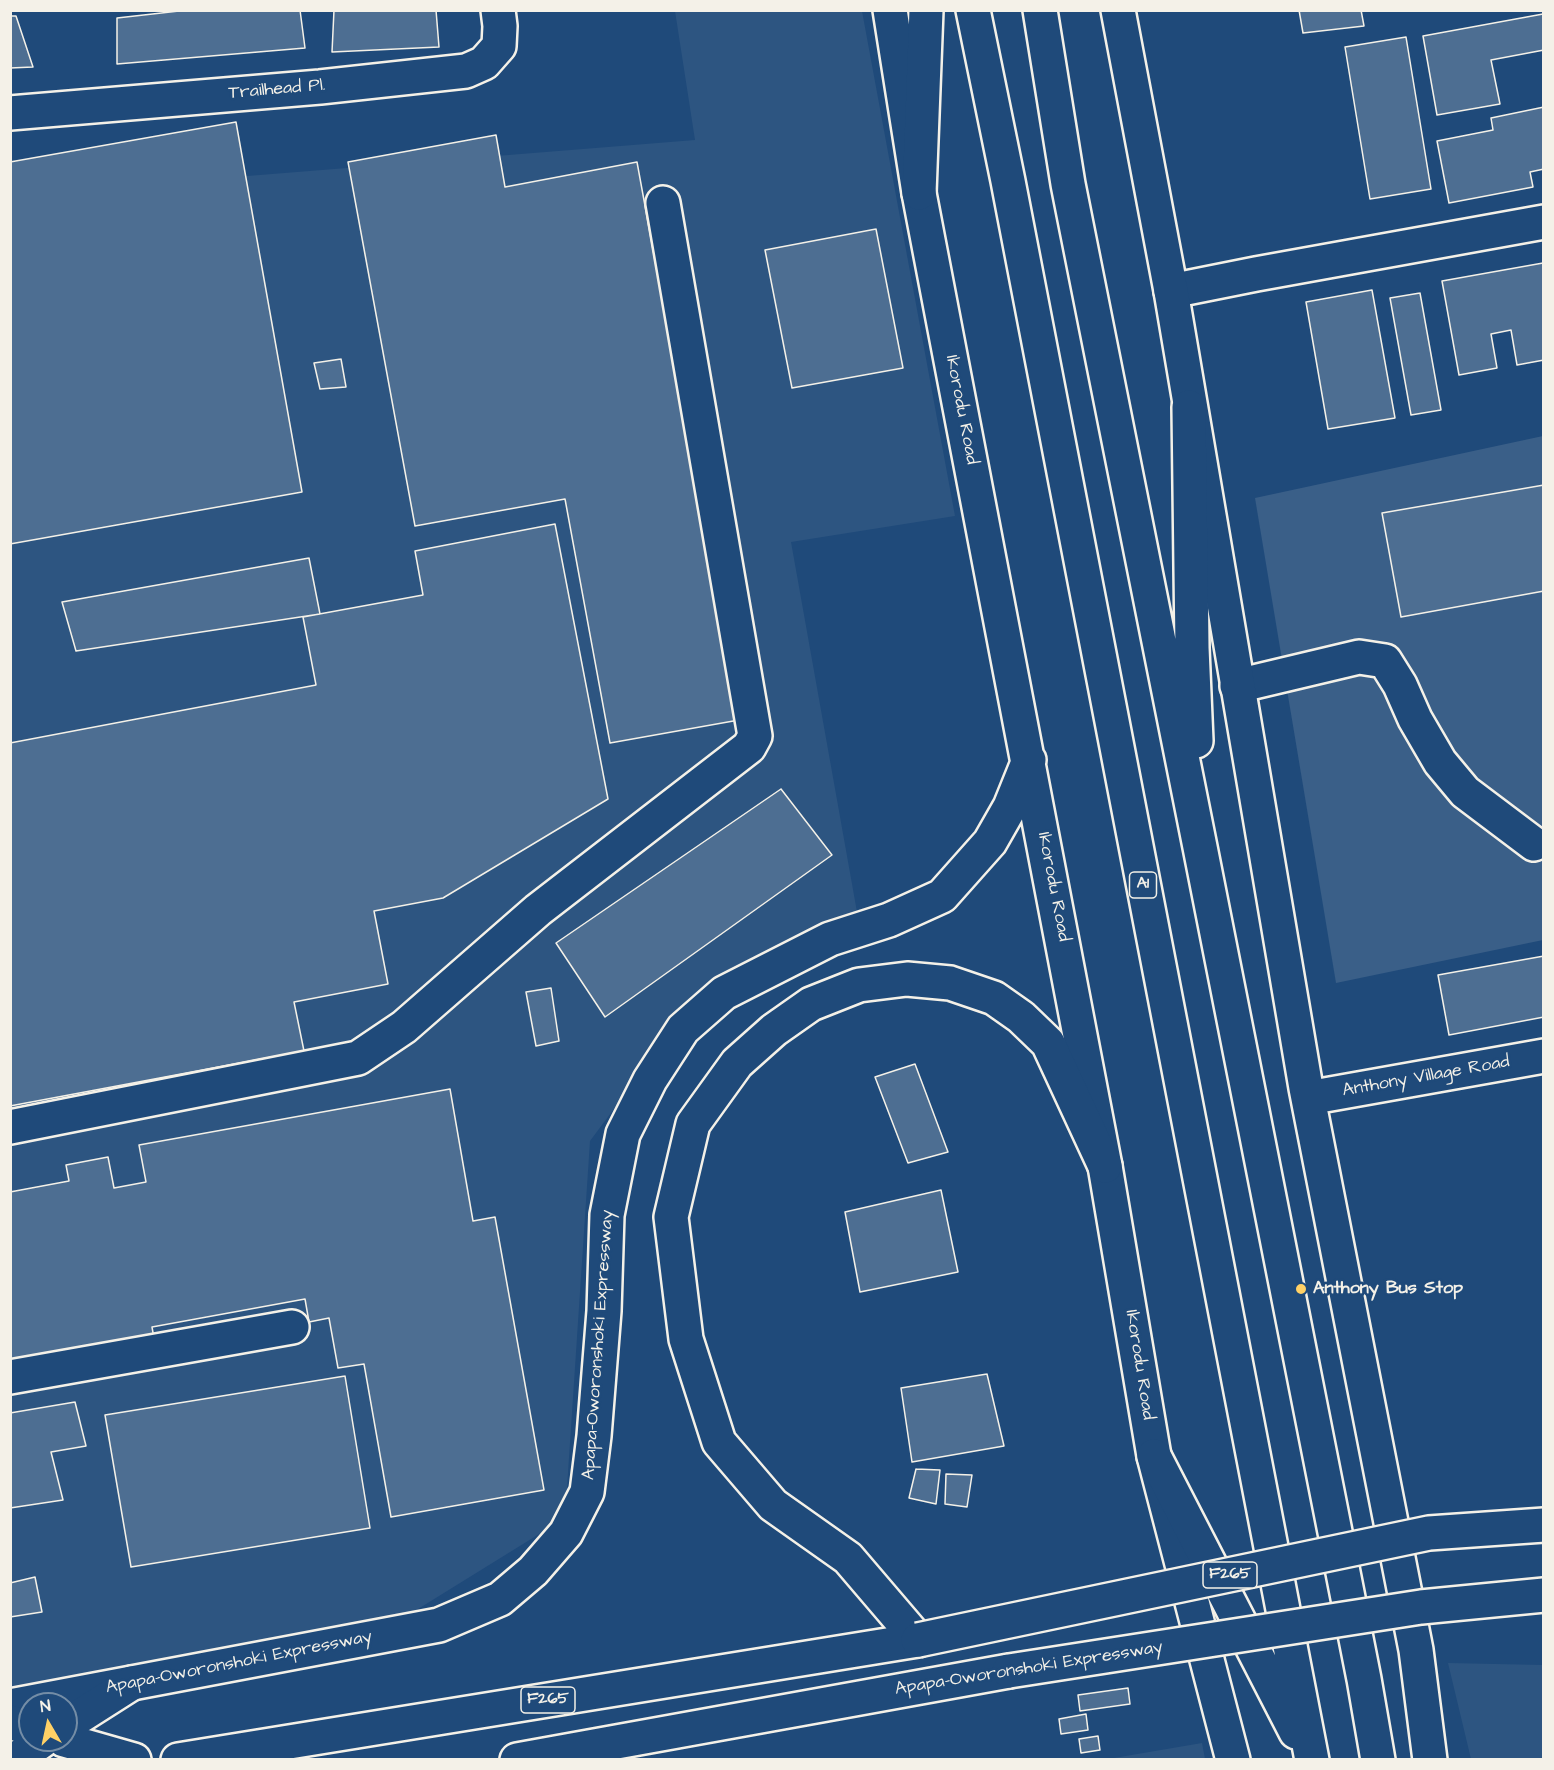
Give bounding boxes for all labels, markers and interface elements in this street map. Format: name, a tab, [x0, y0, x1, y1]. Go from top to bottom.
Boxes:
street label: Trailhead Pl.	[228, 75, 326, 105]
street label: Ikorodu Road	[940, 354, 982, 466]
street label: Ikorodu Road	[1032, 831, 1074, 943]
road number: A1	[1130, 872, 1156, 898]
street label: Anthony Village Road	[1341, 1052, 1511, 1102]
street label: Apapa-Oworonshoki Expressway	[579, 1209, 619, 1481]
place label: Anthony Bus Stop	[1313, 1278, 1463, 1300]
marker: Anthony Bus Stop	[1294, 1282, 1308, 1296]
street label: Ikorodu Road	[1120, 1309, 1158, 1421]
road number: F265	[1203, 1562, 1257, 1588]
street label: Apapa-Oworonshoki Expressway	[104, 1627, 374, 1699]
street label: Apapa-Oworonshoki Expressway	[894, 1637, 1164, 1701]
road number: F265	[521, 1687, 575, 1713]
north arrow	[18, 1692, 78, 1752]
text: N	[39, 1695, 52, 1718]

